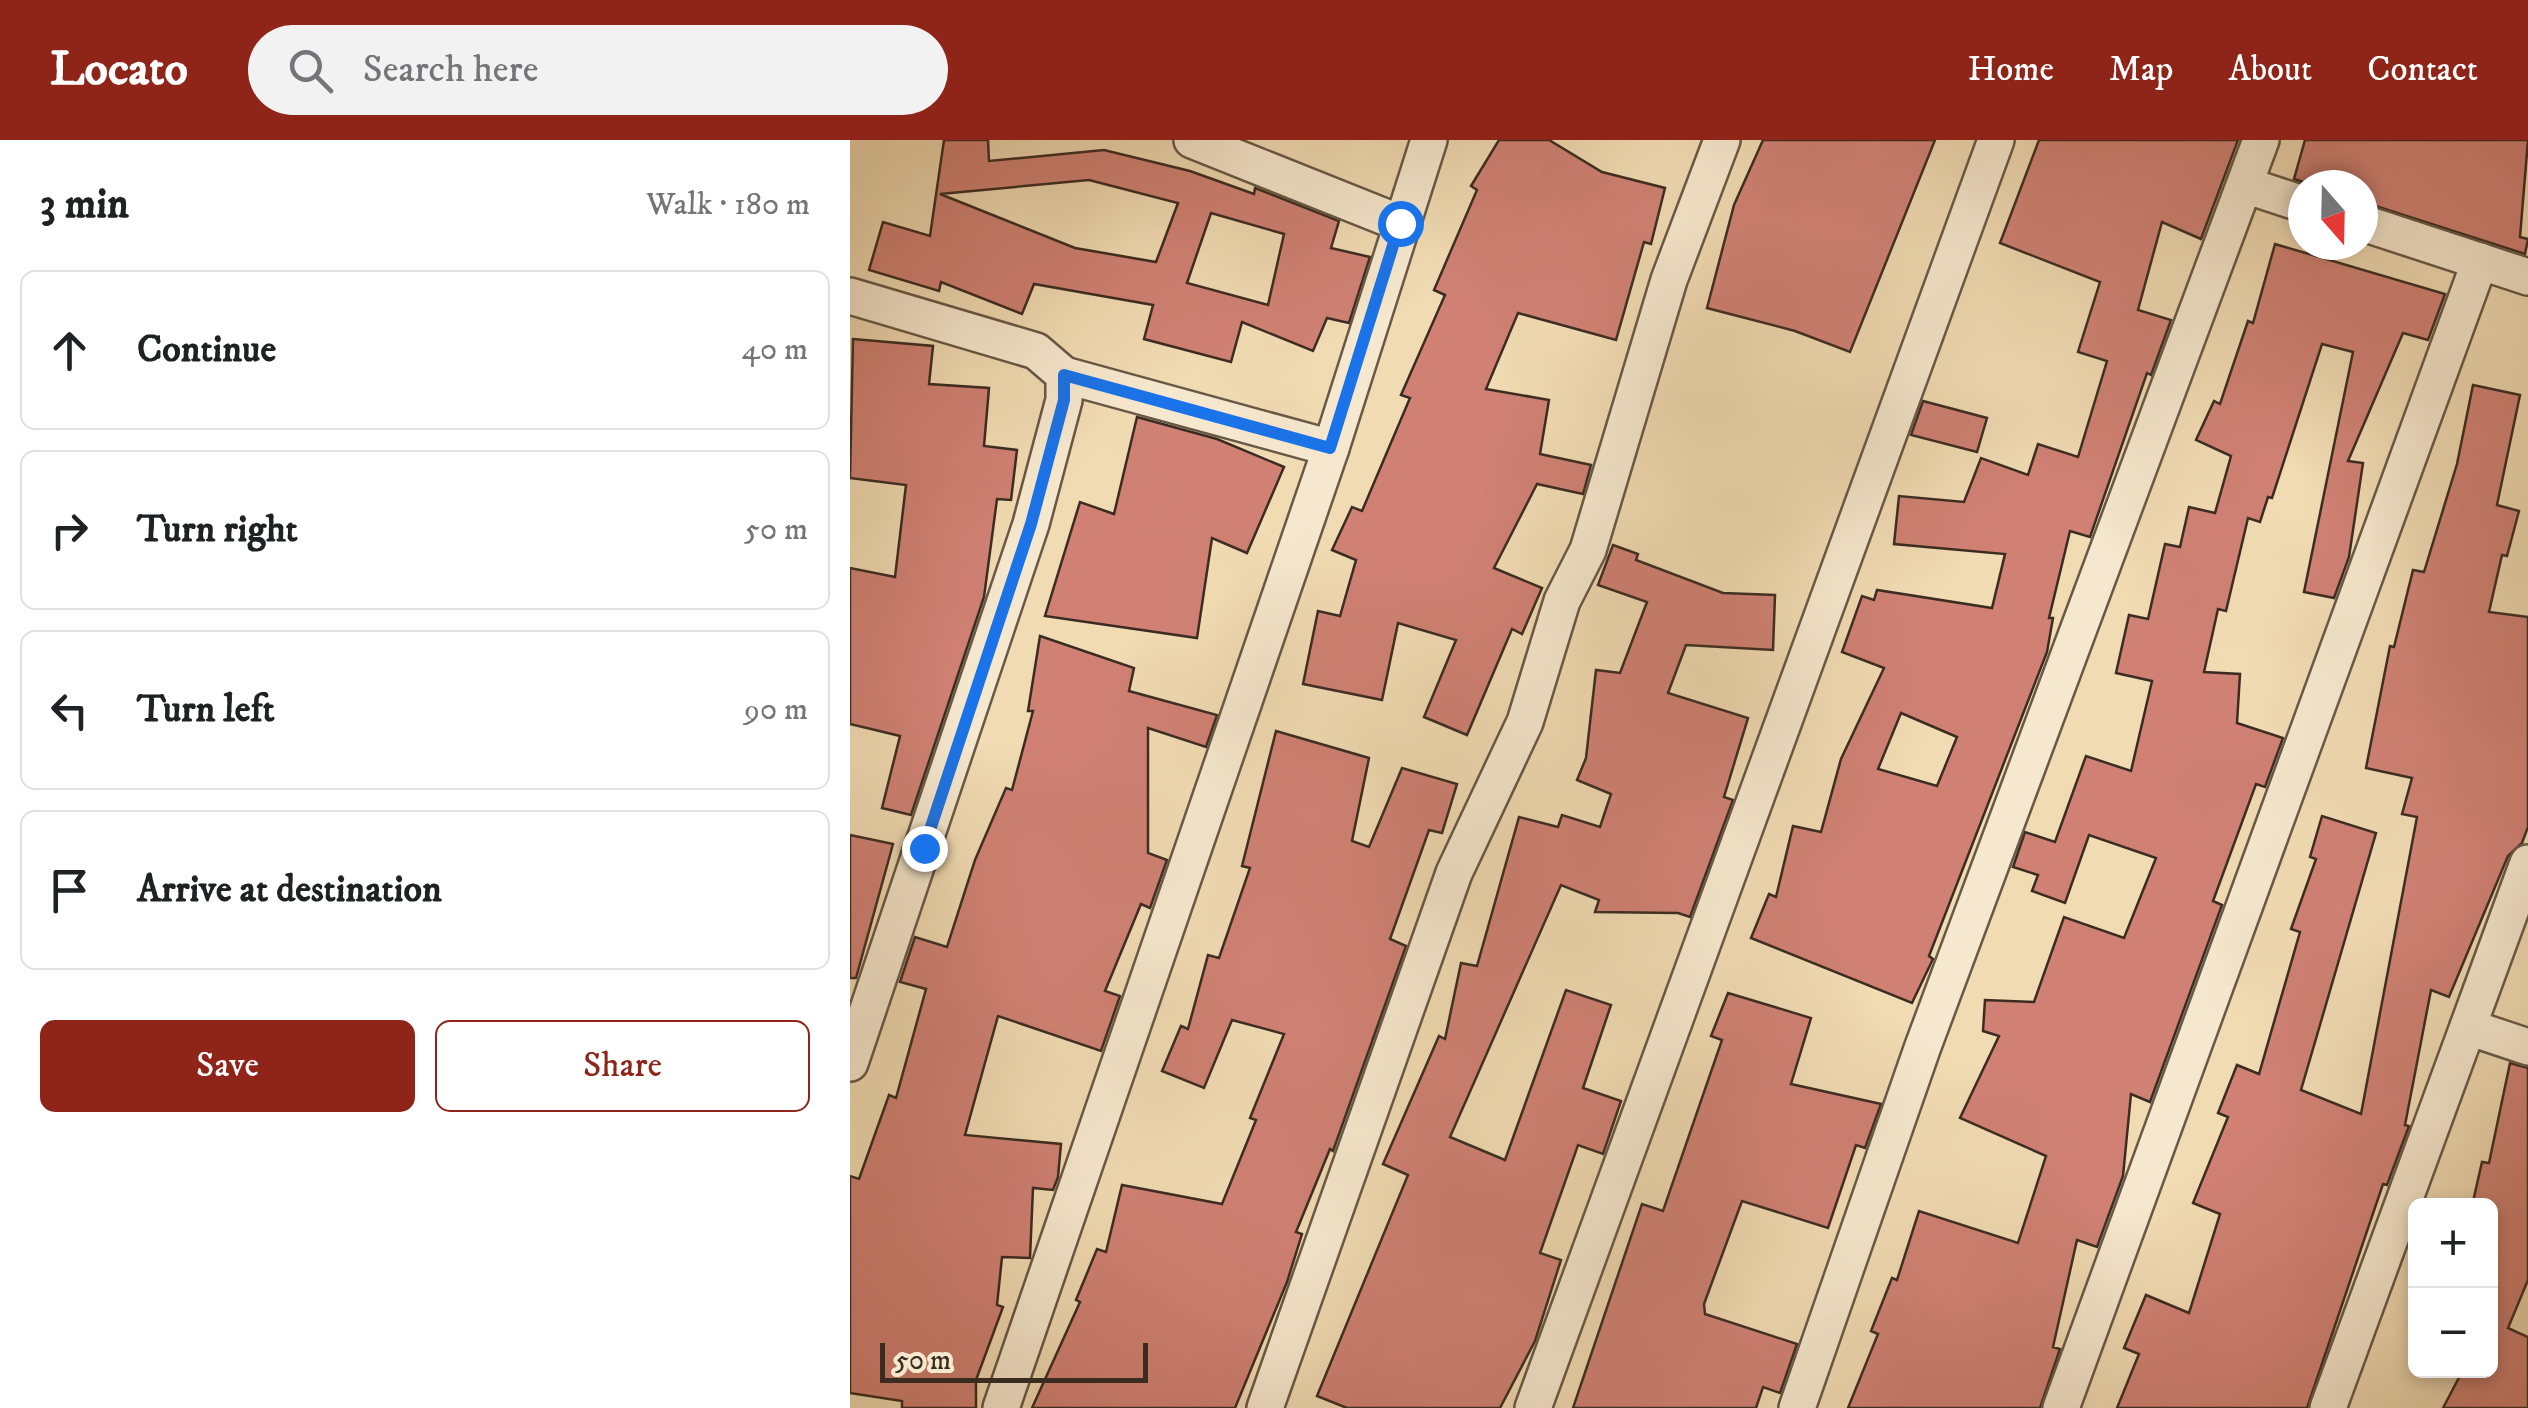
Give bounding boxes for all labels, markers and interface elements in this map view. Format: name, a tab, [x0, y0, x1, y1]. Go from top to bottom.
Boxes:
search box	[248, 25, 948, 115]
text: Locato	[50, 40, 188, 100]
icon: search	[283, 43, 338, 98]
text: Search here	[363, 46, 538, 94]
text: Home	[1967, 48, 2054, 92]
text: Map	[2109, 48, 2173, 92]
text: About	[2228, 48, 2312, 92]
text: Contact	[2367, 48, 2478, 92]
north arrow	[2288, 170, 2378, 260]
text: 3 min	[40, 179, 129, 231]
text: Walk · 180 m	[646, 185, 810, 225]
route start	[1378, 201, 1424, 247]
icon: ahead	[42, 323, 97, 378]
text: Continue	[137, 326, 276, 374]
text: 40 m	[741, 330, 808, 370]
icon: right	[42, 503, 97, 558]
text: Turn right	[137, 506, 298, 554]
text: 50 m	[744, 510, 808, 550]
icon: left	[42, 683, 97, 738]
text: Turn left	[137, 686, 275, 734]
text: 90 m	[744, 690, 808, 730]
route end	[902, 826, 948, 872]
icon: arrive	[42, 863, 97, 918]
text: Arrive at destination	[137, 866, 442, 914]
button: Save	[40, 1020, 415, 1112]
button: Share	[435, 1020, 810, 1112]
map controls	[2408, 1198, 2498, 1378]
button: +	[2408, 1198, 2498, 1288]
button: −	[2408, 1288, 2498, 1378]
scale bar	[880, 1338, 1148, 1382]
text: 50 m	[895, 1343, 951, 1378]

